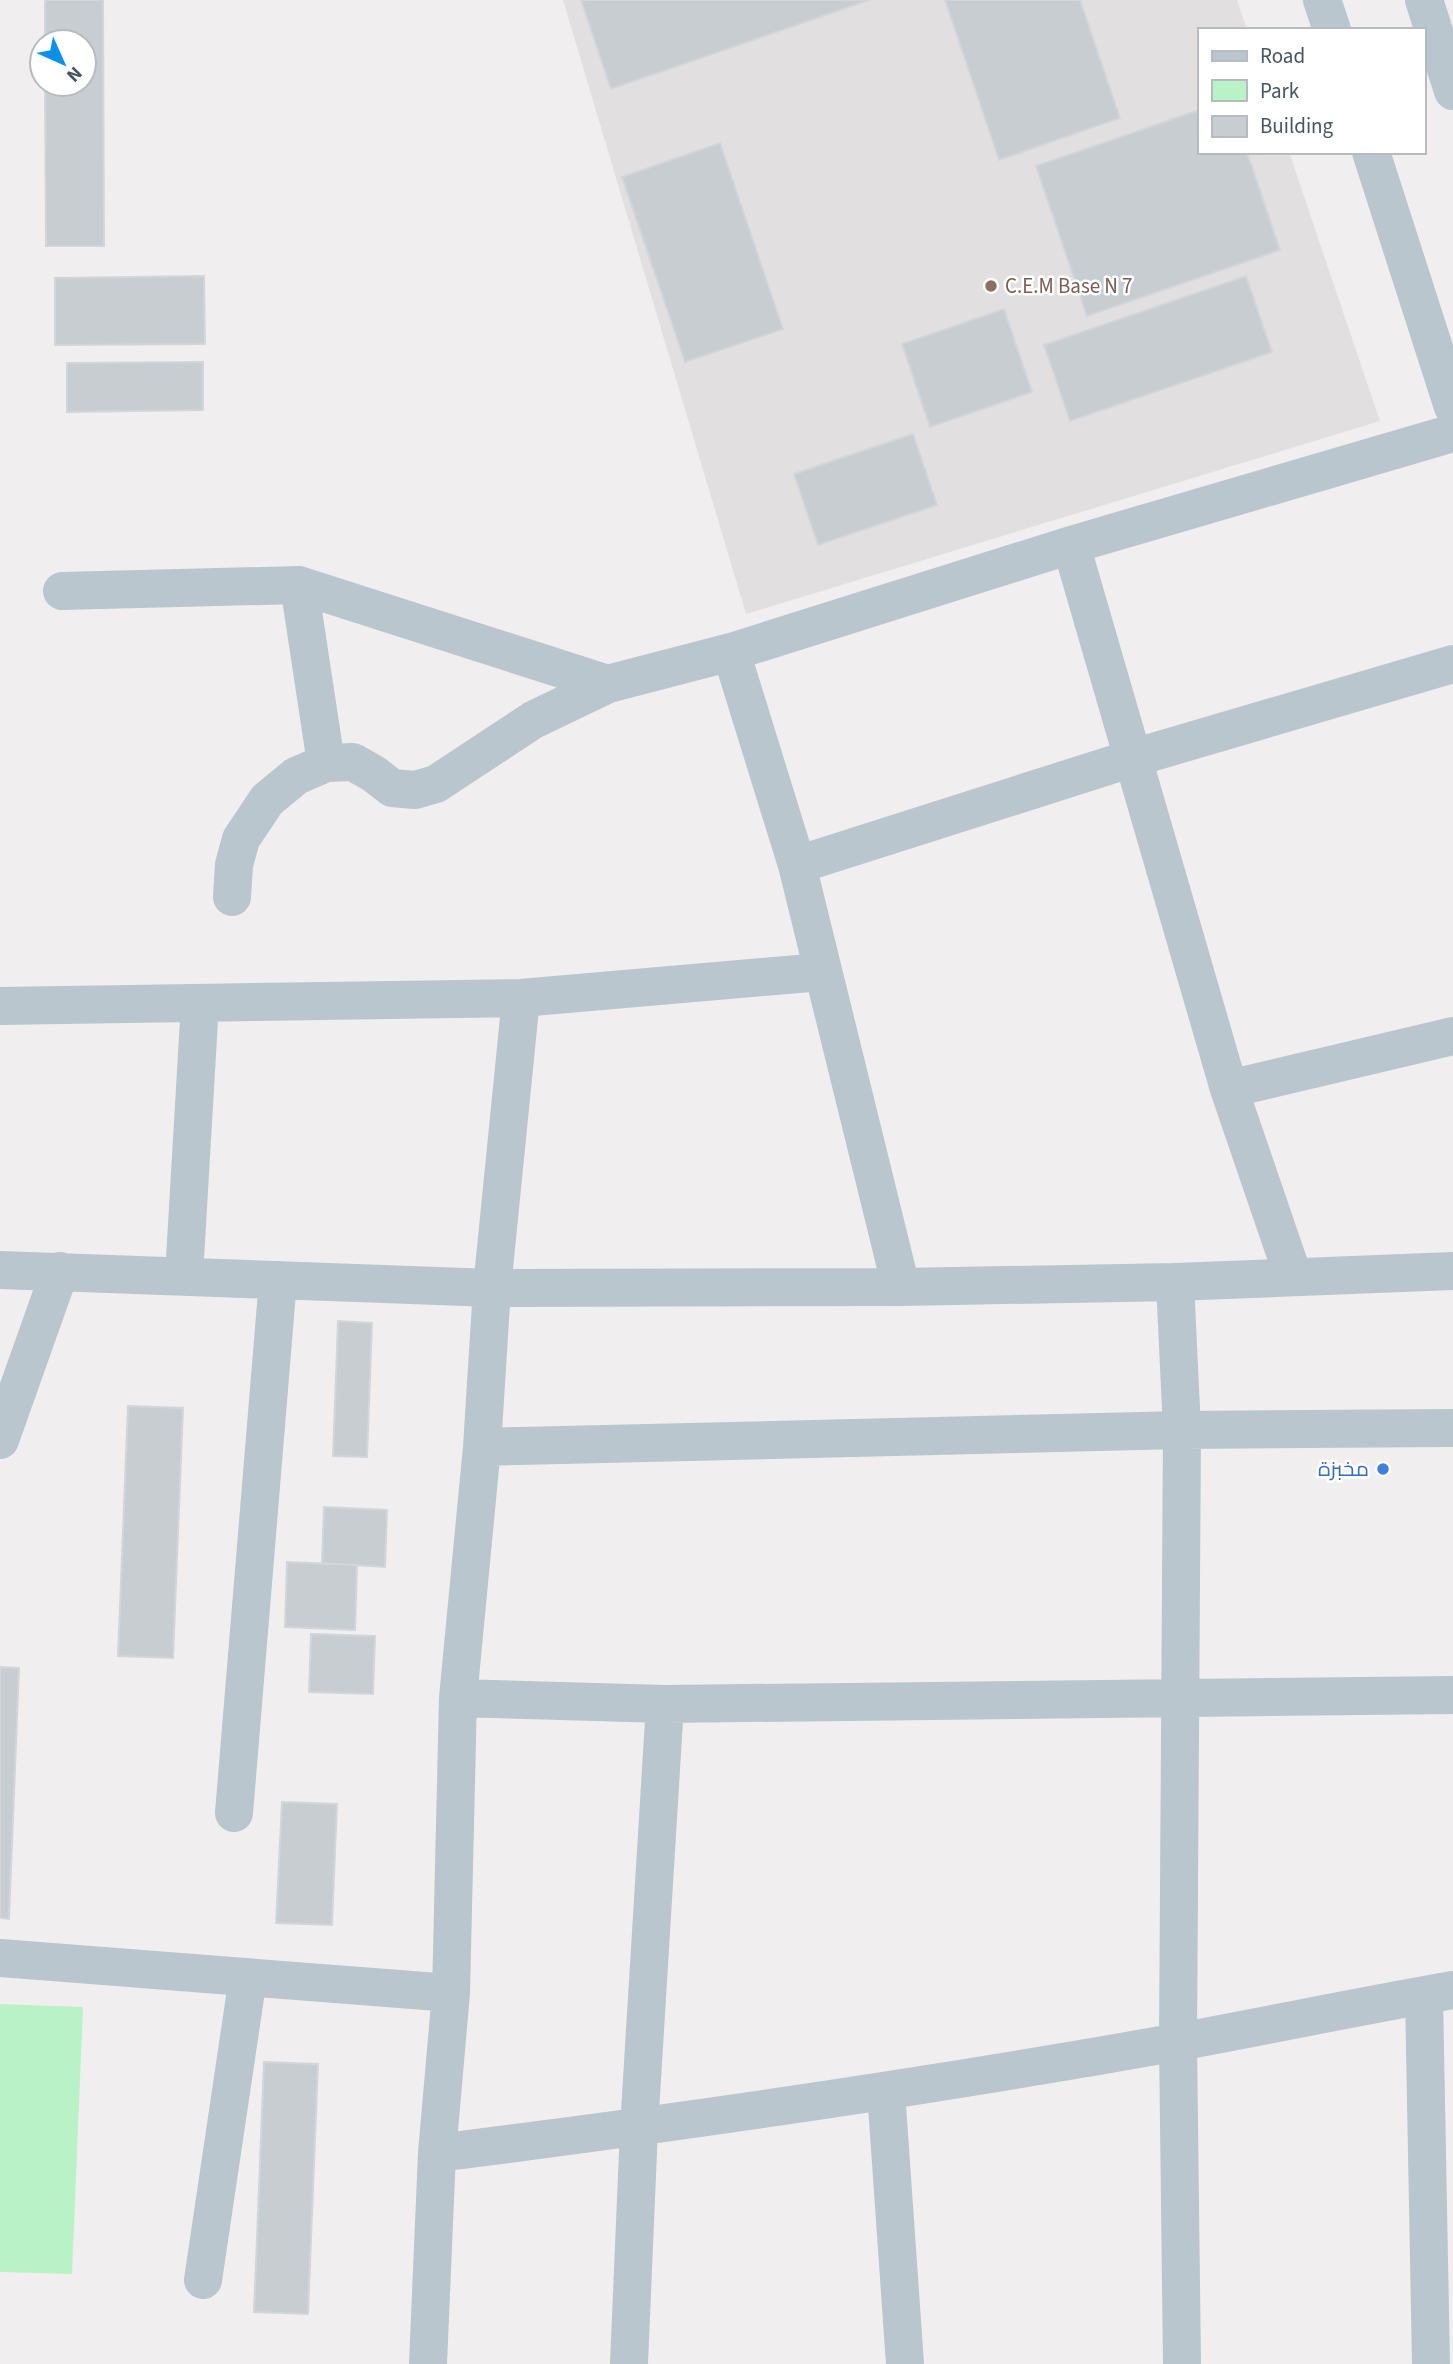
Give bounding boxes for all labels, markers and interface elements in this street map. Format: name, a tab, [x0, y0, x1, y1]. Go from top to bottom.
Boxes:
north arrow	[28, 28, 98, 98]
legend	[1198, 28, 1425, 154]
text: Road	[1260, 41, 1305, 71]
text: N	[60, 60, 88, 88]
text: Park	[1260, 76, 1300, 106]
text: Building	[1260, 111, 1334, 141]
place label: C.E.M Base N 7	[1005, 271, 1133, 301]
marker: C.E.M Base N 7	[983, 278, 999, 294]
place label: مخبزة	[1318, 1454, 1369, 1484]
marker: مخبزة	[1375, 1461, 1391, 1477]

